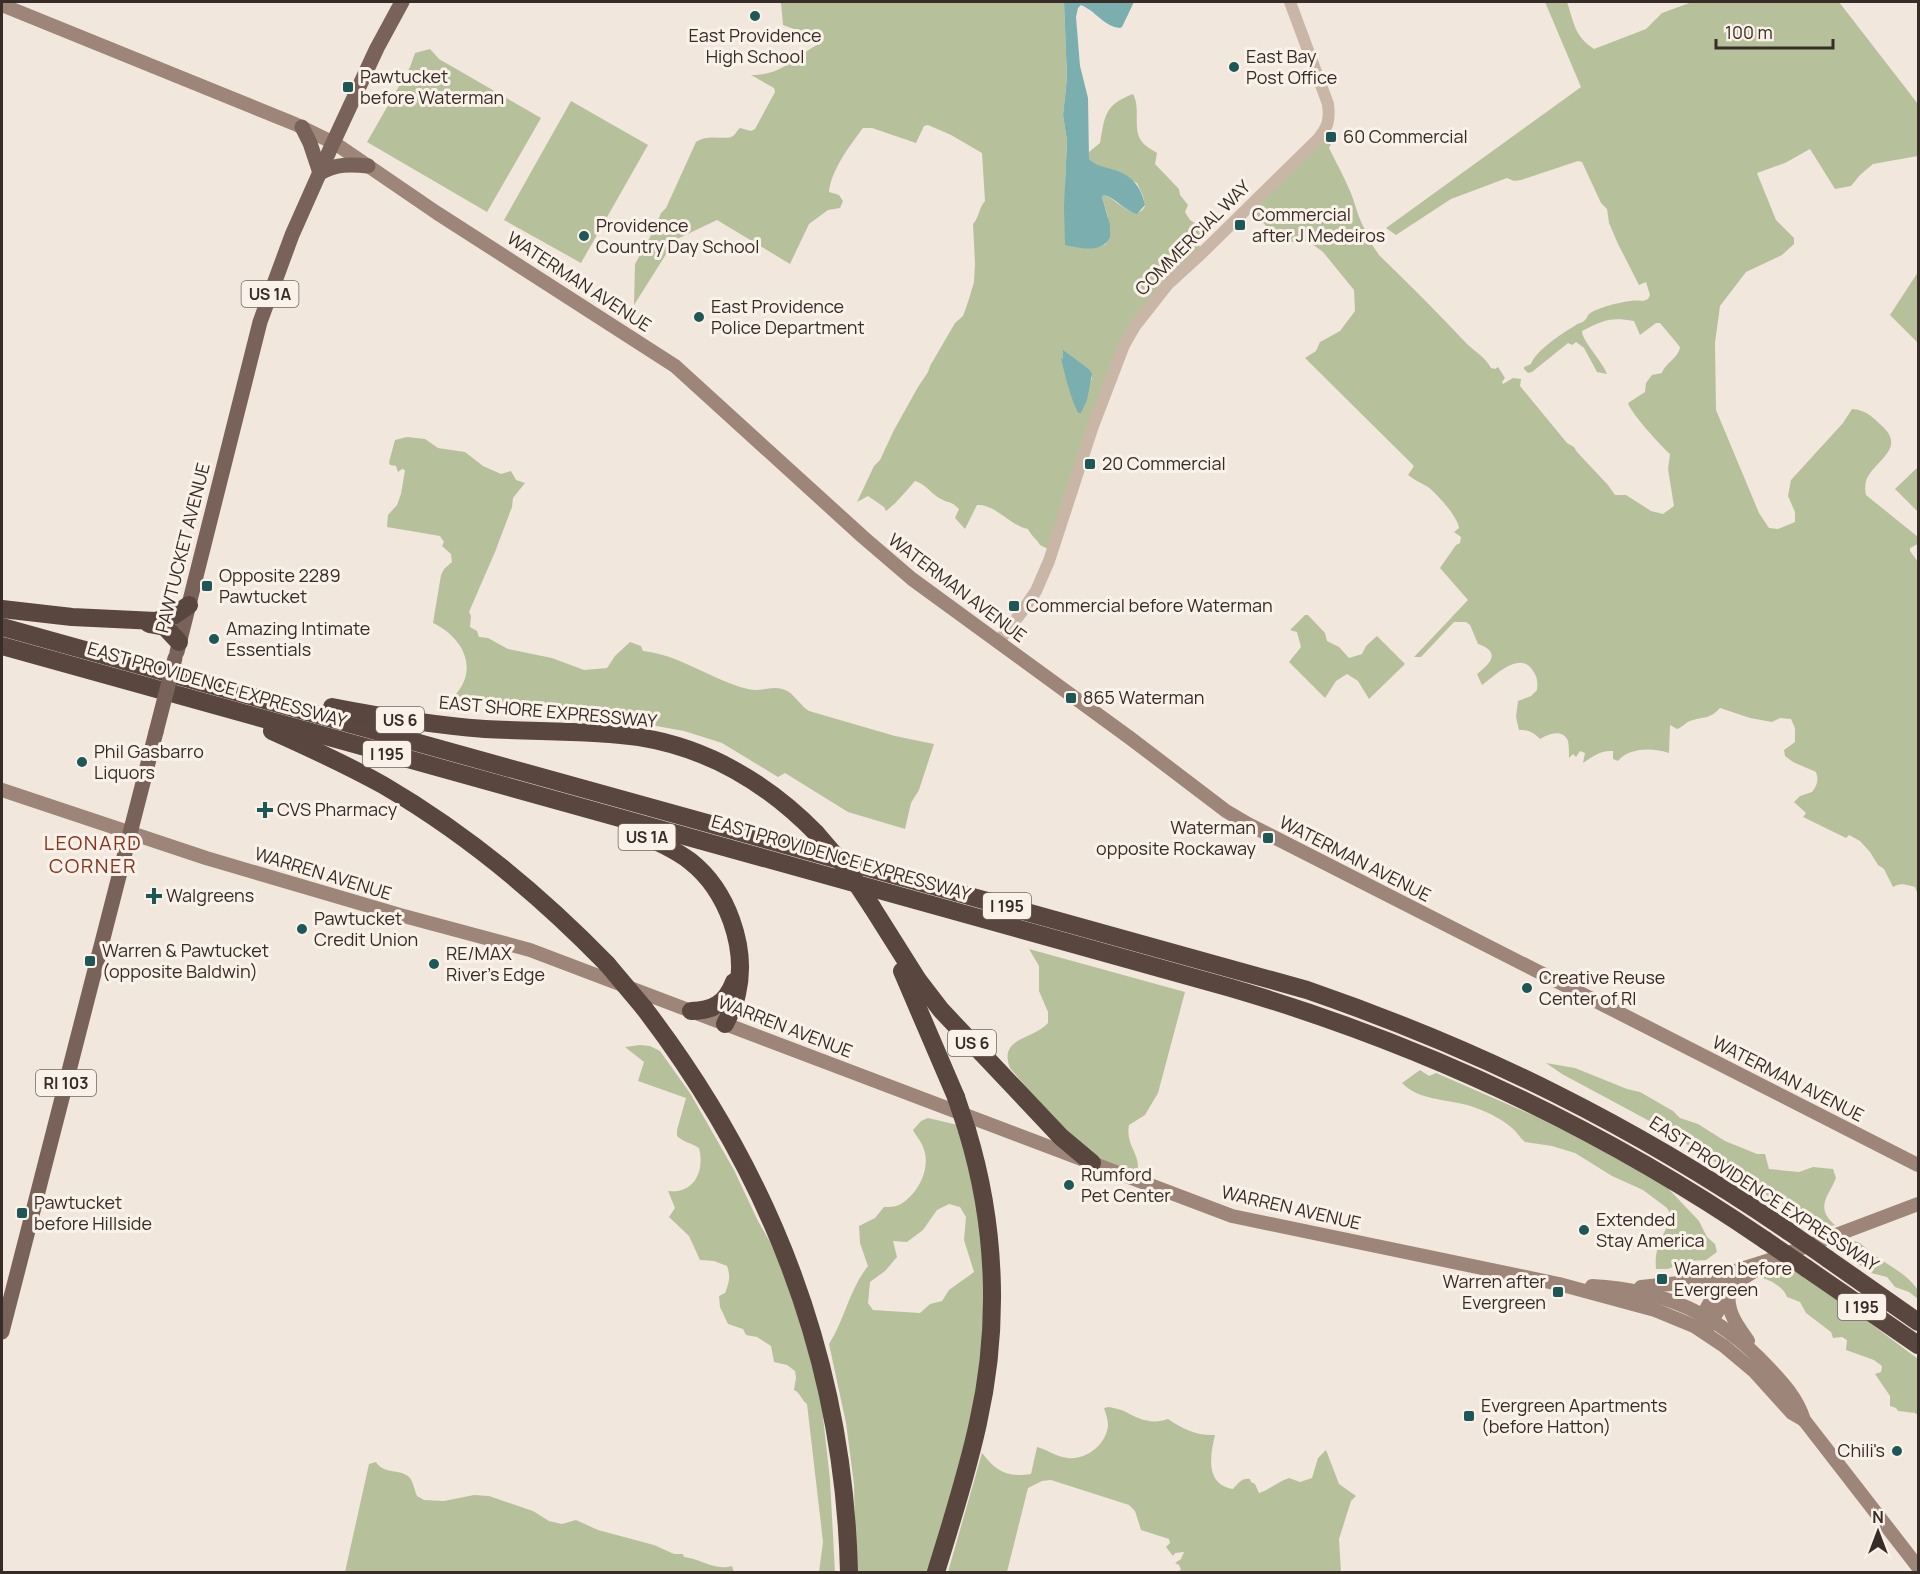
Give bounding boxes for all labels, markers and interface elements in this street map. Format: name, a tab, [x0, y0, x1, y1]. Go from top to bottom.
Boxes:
marker: East Providence High School	[748, 9, 762, 23]
scale bar	[1716, 12, 1833, 50]
text: 100 m	[1725, 20, 1773, 44]
place label: East Providence High School	[688, 23, 822, 68]
place label: East Bay Post Office	[1246, 44, 1337, 89]
marker: East Bay Post Office	[1227, 60, 1241, 74]
place label: Pawtucket before Waterman	[360, 64, 504, 109]
marker: Pawtucket before Waterman	[341, 80, 355, 94]
place label: 60 Commercial	[1343, 124, 1468, 148]
marker: 60 Commercial	[1324, 130, 1338, 144]
street label: COMMERCIAL WAY	[1129, 174, 1256, 300]
place label: Commercial after J Medeiros	[1252, 202, 1385, 247]
place label: Providence Country Day School	[596, 213, 759, 258]
marker: Commercial after J Medeiros	[1233, 218, 1247, 232]
street label: WATERMAN AVENUE	[503, 226, 656, 337]
marker: Providence Country Day School	[577, 229, 591, 243]
road number: US 1A	[242, 281, 298, 307]
place label: East Providence Police Department	[711, 294, 865, 339]
marker: East Providence Police Department	[692, 310, 706, 324]
place label: 20 Commercial	[1102, 451, 1226, 475]
marker: 20 Commercial	[1083, 457, 1097, 471]
street label: PAWTUCKET AVENUE	[149, 460, 215, 635]
street label: WATERMAN AVENUE	[884, 527, 1032, 647]
place label: Opposite 2289 Pawtucket	[219, 563, 341, 608]
marker: Opposite 2289 Pawtucket	[200, 579, 214, 593]
place label: Commercial before Waterman	[1026, 593, 1273, 617]
marker: Commercial before Waterman	[1007, 599, 1021, 613]
place label: Amazing Intimate Essentials	[226, 616, 370, 661]
marker: Amazing Intimate Essentials	[207, 632, 221, 646]
street label: EAST PROVIDENCE EXPRESSWAY	[85, 635, 351, 733]
place label: 865 Waterman	[1083, 685, 1204, 709]
street label: EAST SHORE EXPRESSWAY	[438, 690, 659, 733]
marker: 865 Waterman	[1064, 691, 1078, 705]
road number: US 6	[376, 707, 424, 733]
place label: Phil Gasbarro Liquors	[94, 739, 204, 784]
road number: I 195	[363, 741, 411, 767]
marker: Phil Gasbarro Liquors	[75, 755, 89, 769]
place label: CVS Pharmacy	[277, 797, 398, 821]
marker: CVS Pharmacy	[258, 803, 272, 817]
street label: EAST PROVIDENCE EXPRESSWAY	[709, 808, 975, 906]
street label: WATERMAN AVENUE	[1276, 809, 1435, 907]
place label: Waterman opposite Rockaway	[1096, 815, 1256, 860]
road number: US 1A	[618, 824, 676, 850]
district label: LEONARD CORNER	[44, 829, 142, 879]
marker: Waterman opposite Rockaway	[1261, 831, 1275, 845]
street label: WARREN AVENUE	[252, 841, 395, 905]
place label: Walgreens	[166, 883, 254, 907]
marker: Walgreens	[147, 889, 161, 903]
road number: I 195	[983, 893, 1031, 919]
place label: Pawtucket Credit Union	[314, 906, 418, 951]
marker: Pawtucket Credit Union	[295, 922, 309, 936]
place label: Warren & Pawtucket (opposite Baldwin)	[102, 938, 269, 983]
place label: RE/MAX River's Edge	[446, 941, 545, 986]
marker: Warren & Pawtucket (opposite Baldwin)	[83, 954, 97, 968]
marker: RE/MAX River's Edge	[427, 957, 441, 971]
place label: Creative Reuse Center of RI	[1539, 965, 1665, 1010]
marker: Creative Reuse Center of RI	[1520, 981, 1534, 995]
street label: WARREN AVENUE	[715, 989, 856, 1063]
street label: WATERMAN AVENUE	[1709, 1029, 1868, 1127]
road number: US 6	[948, 1030, 996, 1056]
road number: RI 103	[36, 1070, 96, 1096]
street label: EAST PROVIDENCE EXPRESSWAY	[1645, 1110, 1885, 1277]
place label: Rumford Pet Center	[1081, 1162, 1171, 1207]
marker: Rumford Pet Center	[1062, 1178, 1076, 1192]
street label: WARREN AVENUE	[1219, 1179, 1363, 1235]
place label: Pawtucket before Hillside	[34, 1190, 152, 1235]
marker: Pawtucket before Hillside	[15, 1206, 29, 1220]
place label: Extended Stay America	[1596, 1207, 1705, 1252]
marker: Extended Stay America	[1577, 1223, 1591, 1237]
place label: Warren before Evergreen	[1674, 1256, 1792, 1301]
place label: Warren after Evergreen	[1442, 1269, 1547, 1314]
marker: Warren before Evergreen	[1655, 1272, 1669, 1286]
marker: Warren after Evergreen	[1551, 1285, 1565, 1299]
road number: I 195	[1838, 1294, 1886, 1320]
place label: Evergreen Apartments (before Hatton)	[1481, 1393, 1667, 1438]
marker: Evergreen Apartments (before Hatton)	[1462, 1409, 1476, 1423]
place label: Chili's	[1838, 1438, 1885, 1462]
marker: Chili's	[1890, 1444, 1904, 1458]
north arrow	[1848, 1502, 1908, 1562]
text: N	[1872, 1506, 1884, 1528]

